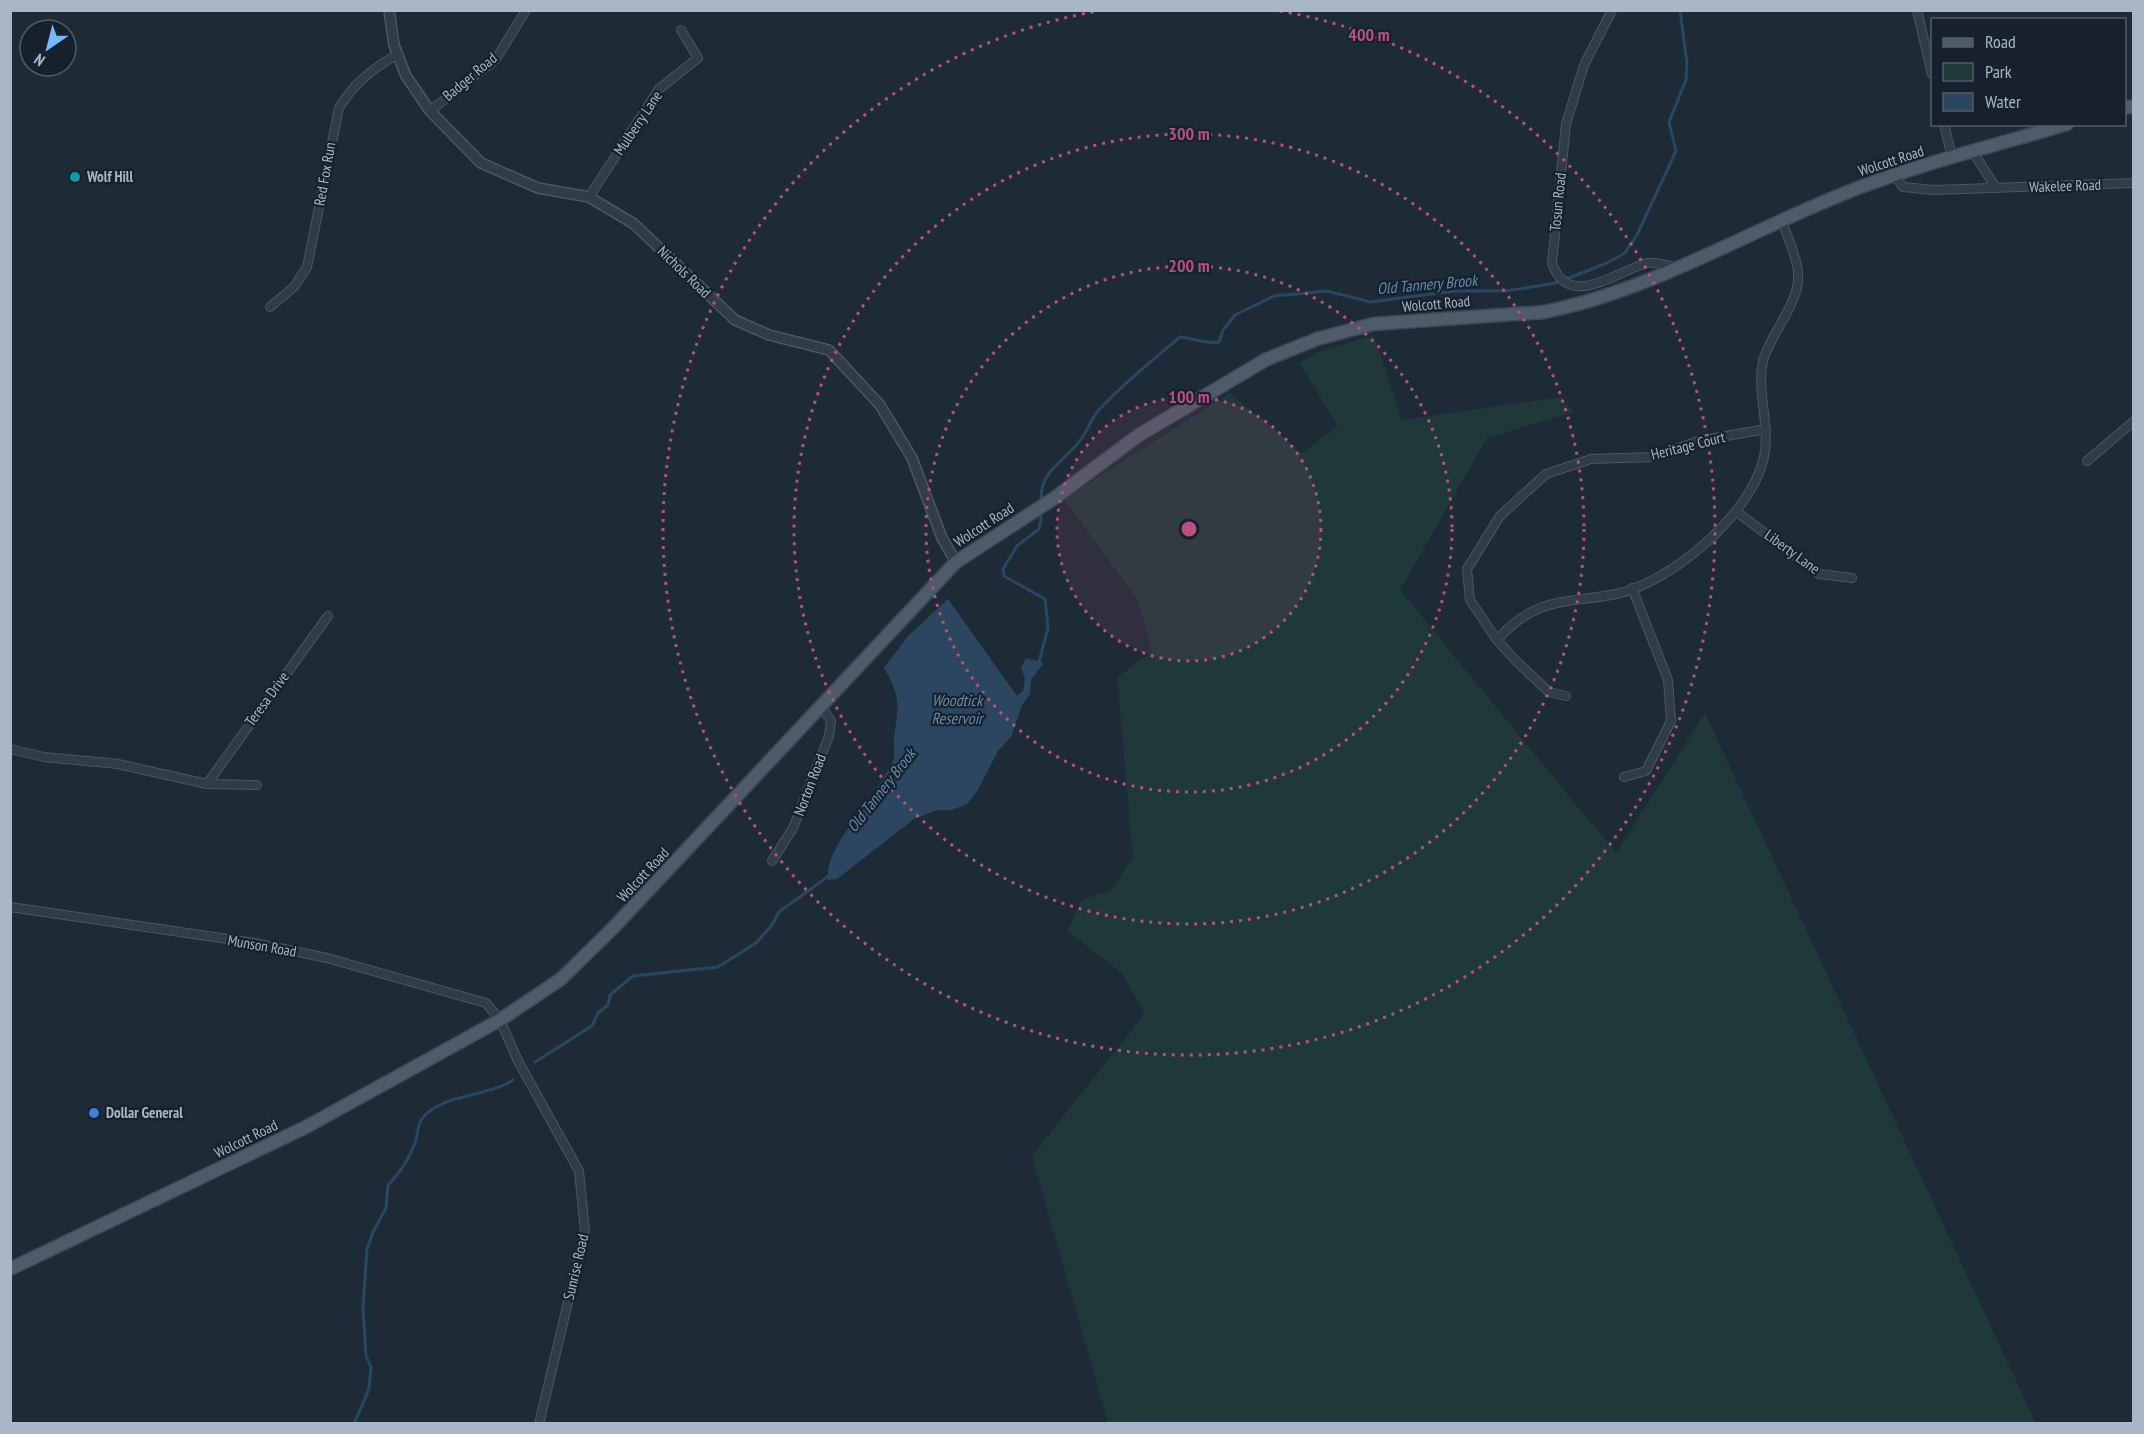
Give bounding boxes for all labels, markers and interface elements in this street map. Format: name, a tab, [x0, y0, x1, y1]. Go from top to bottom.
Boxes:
north arrow	[18, 18, 78, 78]
legend	[1931, 18, 2126, 126]
text: 400 m	[1348, 23, 1390, 46]
text: Road	[1985, 30, 2016, 53]
street label: Badger Road	[439, 48, 501, 105]
text: N	[30, 50, 49, 71]
text: Park	[1985, 60, 2012, 83]
street label: Mulberry Lane	[609, 87, 666, 159]
text: Water	[1985, 90, 2021, 113]
text: 300 m	[1168, 122, 1210, 145]
street label: Red Fox Run	[310, 141, 339, 207]
street label: Wolcott Road	[1856, 141, 1926, 180]
place label: Wolf Hill	[86, 167, 133, 186]
marker: Wolf Hill	[68, 170, 82, 184]
street label: Tosun Road	[1545, 172, 1570, 232]
street label: Wakelee Road	[2029, 175, 2101, 196]
street label: Nichols Road	[654, 242, 715, 302]
text: 200 m	[1168, 254, 1210, 277]
water label: Old Tannery Brook	[1376, 270, 1480, 298]
street label: Wolcott Road	[1401, 291, 1471, 316]
text: 100 m	[1168, 385, 1210, 408]
street label: Heritage Court	[1649, 427, 1727, 464]
street label: Wolcott Road	[950, 498, 1017, 551]
centre of rings	[1179, 519, 1199, 539]
street label: Liberty Lane	[1761, 525, 1824, 578]
street label: Teresa Drive	[240, 668, 293, 730]
water label: Woodtick Reservoir	[931, 690, 985, 728]
water label: Old Tannery Brook	[842, 743, 921, 836]
street label: Norton Road	[789, 751, 830, 819]
street label: Wolcott Road	[612, 843, 673, 906]
street label: Munson Road	[226, 930, 298, 961]
place label: Dollar General	[106, 1103, 183, 1122]
marker: Dollar General	[87, 1106, 101, 1120]
street label: Wolcott Road	[211, 1115, 281, 1162]
street label: Sunrise Road	[559, 1232, 592, 1302]

